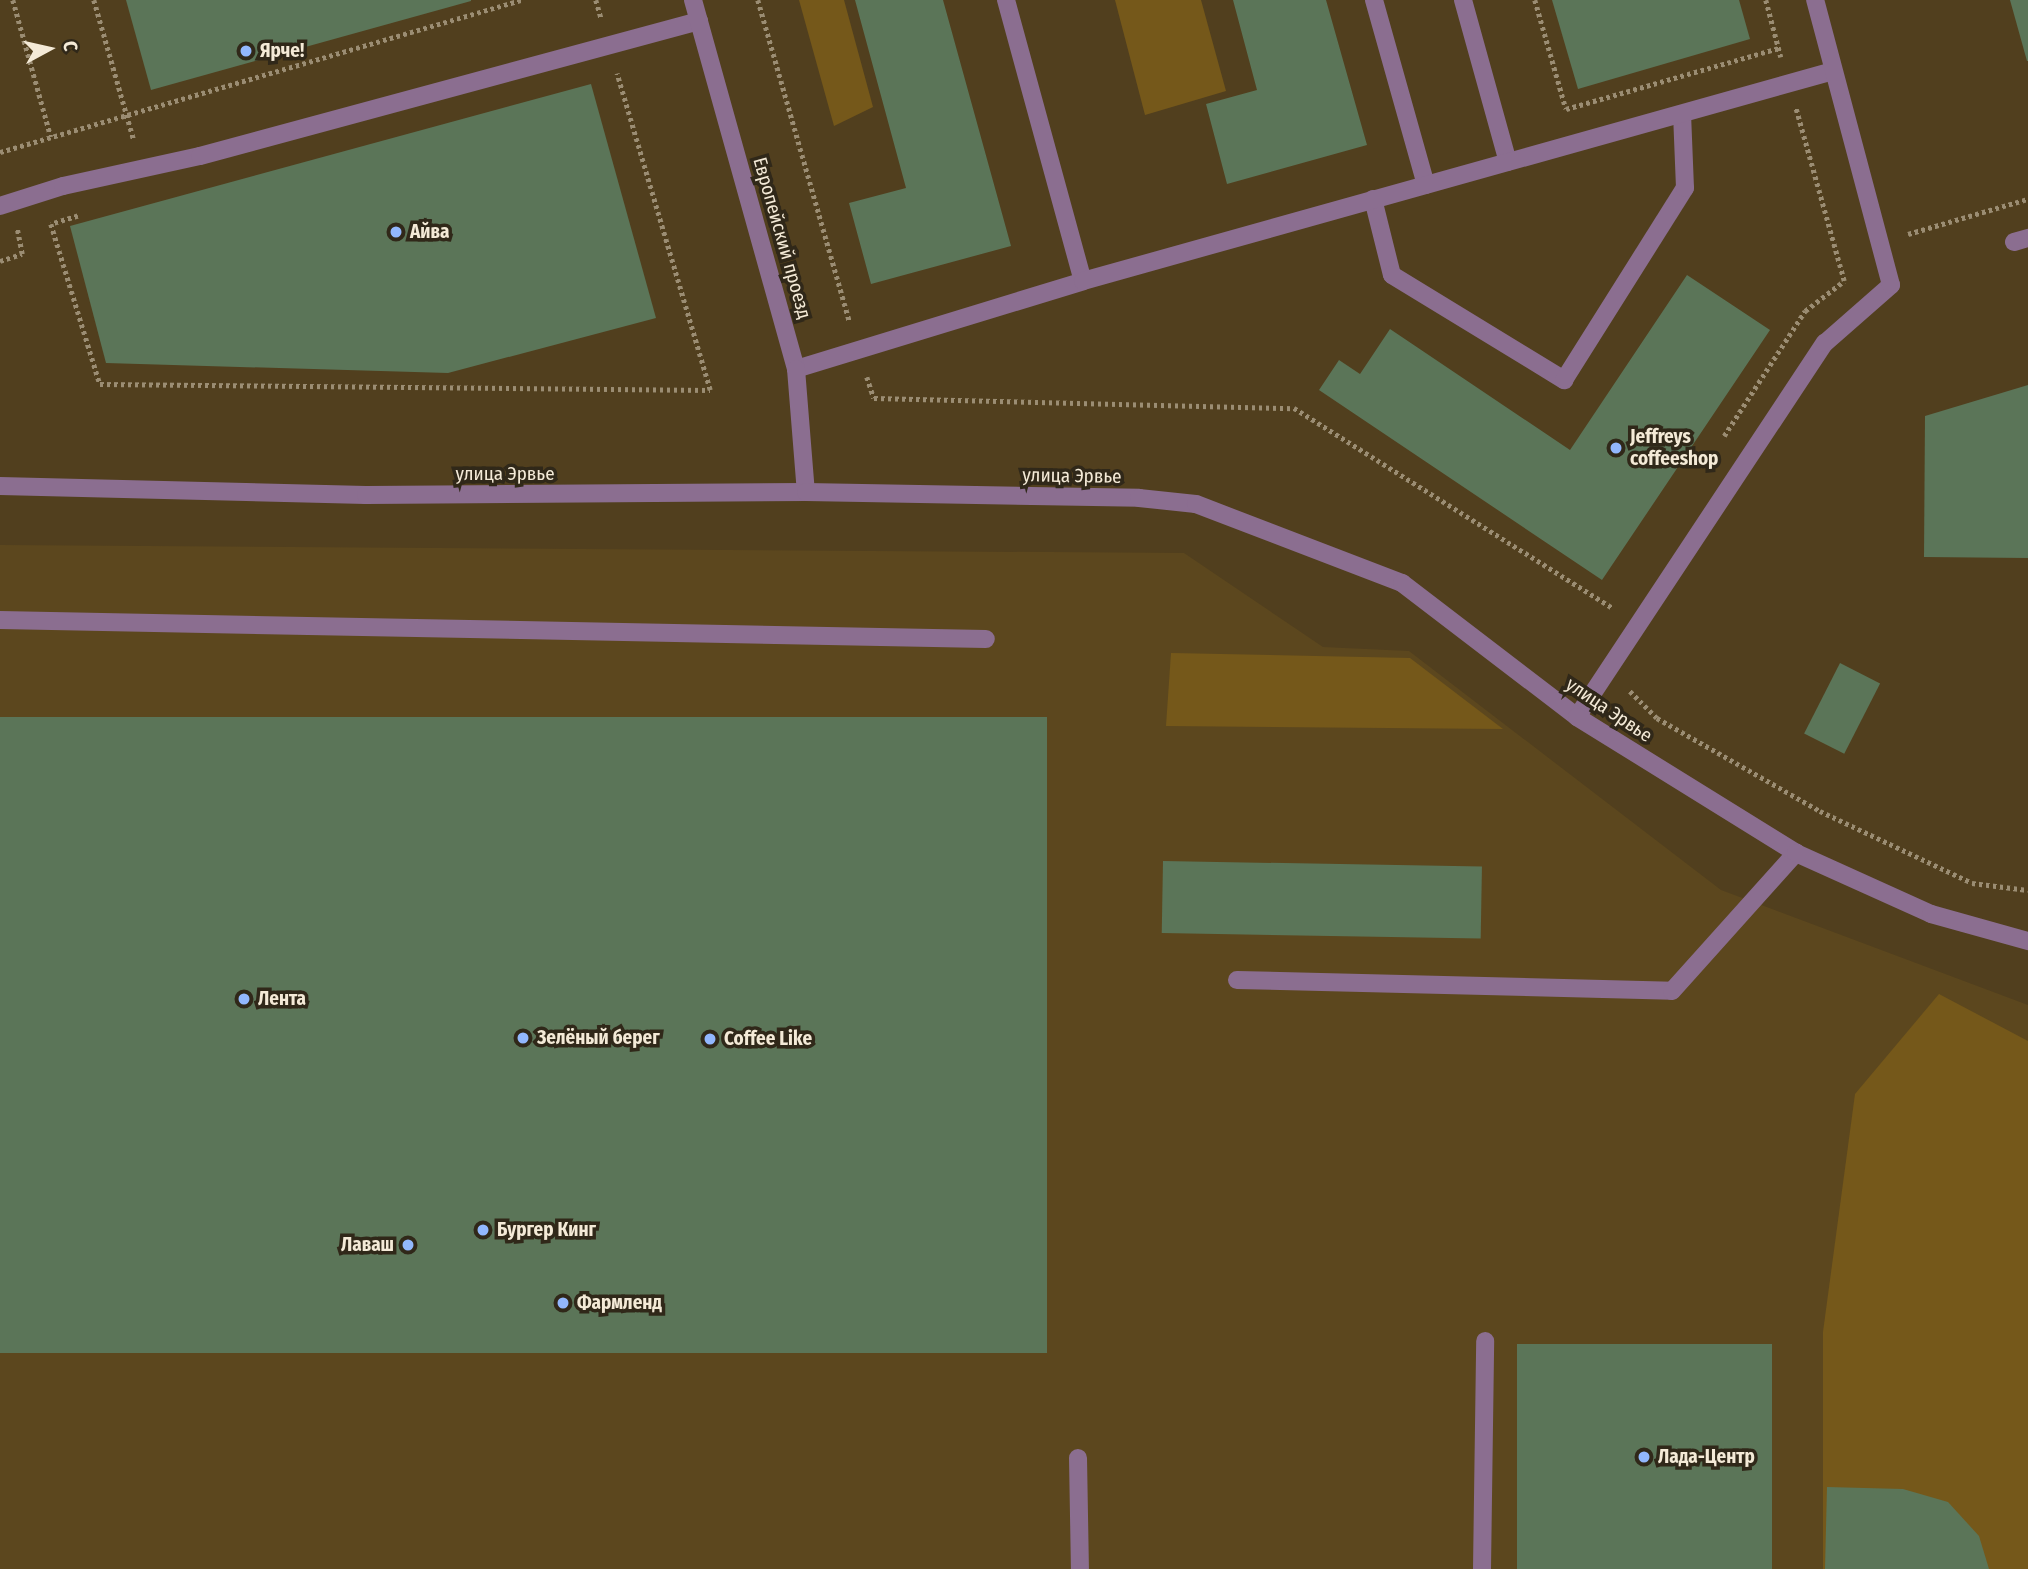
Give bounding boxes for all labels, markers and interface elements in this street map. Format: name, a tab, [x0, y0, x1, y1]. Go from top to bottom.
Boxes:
north arrow	[14, 14, 84, 84]
text: С	[58, 39, 82, 53]
place label: Ярче!	[260, 40, 304, 62]
marker: Ярче!	[238, 43, 254, 59]
street label: Европейский проезд	[748, 155, 816, 321]
place label: Айва	[410, 221, 449, 243]
marker: Айва	[388, 224, 404, 240]
place label: Jeffreys coffeeshop	[1630, 426, 1718, 470]
marker: Jeffreys coffeeshop	[1608, 440, 1624, 456]
street label: улица Эрвье	[455, 463, 555, 485]
street label: улица Эрвье	[1022, 464, 1122, 488]
street label: улица Эрвье	[1562, 673, 1656, 747]
place label: Лента	[258, 988, 306, 1010]
marker: Лента	[236, 991, 252, 1007]
place label: Зелёный берег	[537, 1027, 660, 1049]
place label: Coffee Like	[724, 1028, 812, 1050]
marker: Зелёный берег	[515, 1030, 531, 1046]
marker: Coffee Like	[702, 1031, 718, 1047]
place label: Бургер Кинг	[497, 1219, 596, 1241]
marker: Бургер Кинг	[475, 1222, 491, 1238]
place label: Лаваш	[341, 1234, 394, 1256]
marker: Лаваш	[400, 1237, 416, 1253]
place label: Фармленд	[577, 1292, 662, 1314]
marker: Фармленд	[555, 1295, 571, 1311]
place label: Лада-Центр	[1658, 1446, 1755, 1468]
marker: Лада-Центр	[1636, 1449, 1652, 1465]

